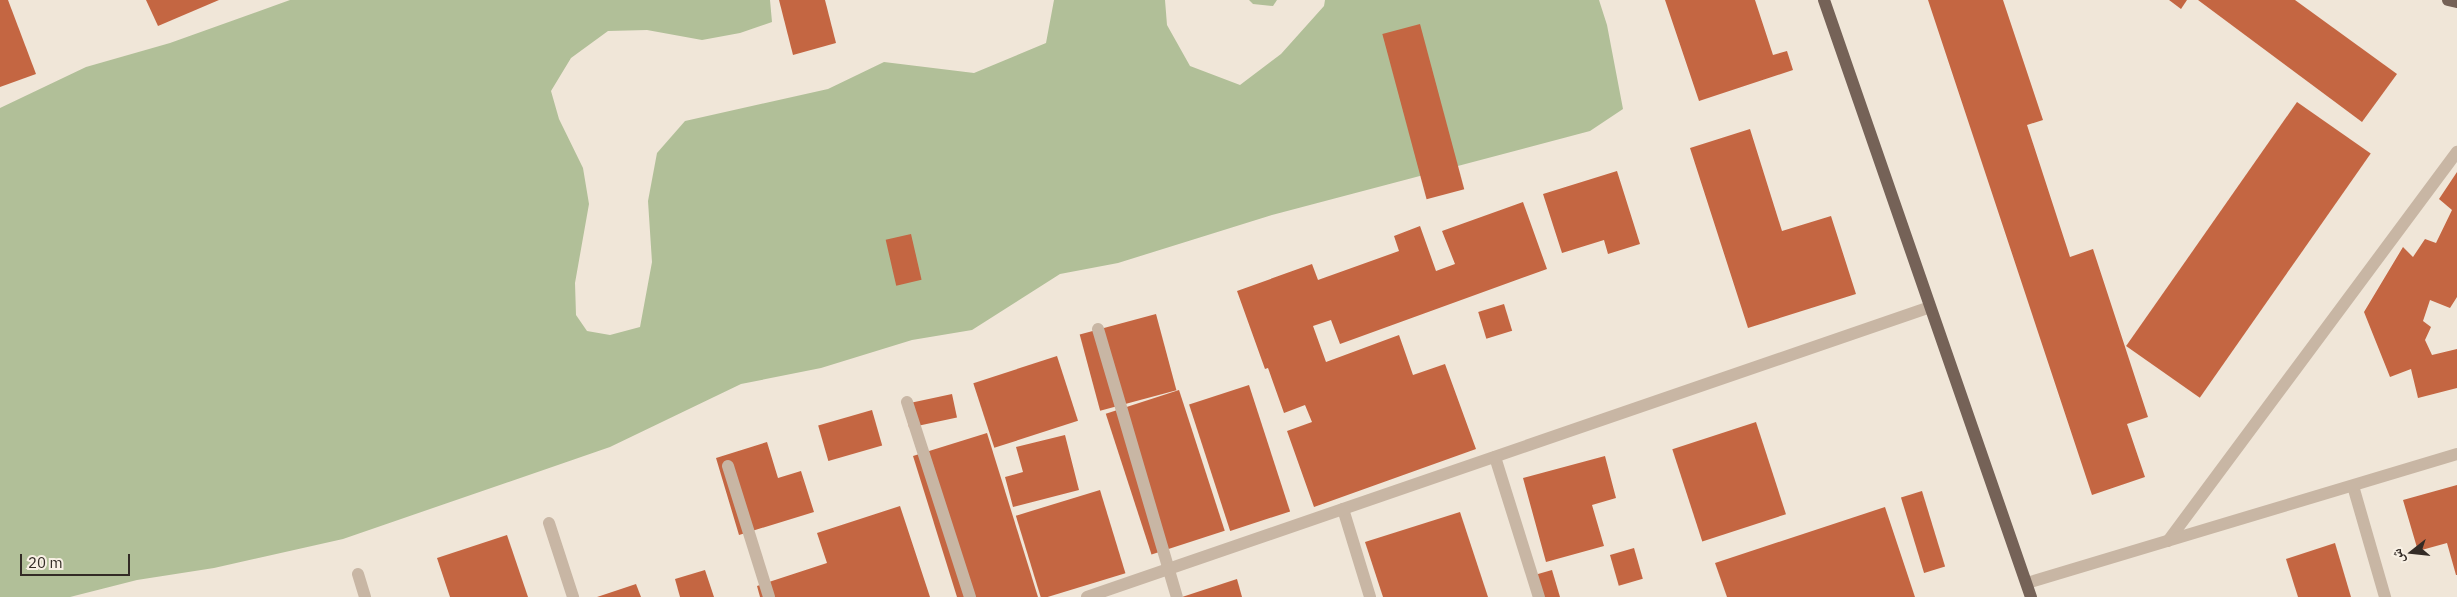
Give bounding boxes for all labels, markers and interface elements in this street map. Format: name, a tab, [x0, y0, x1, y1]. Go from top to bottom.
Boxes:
north arrow	[2387, 527, 2437, 577]
scale bar	[22, 544, 132, 576]
text: ش	[2387, 547, 2408, 566]
text: 20 m	[28, 553, 63, 572]

